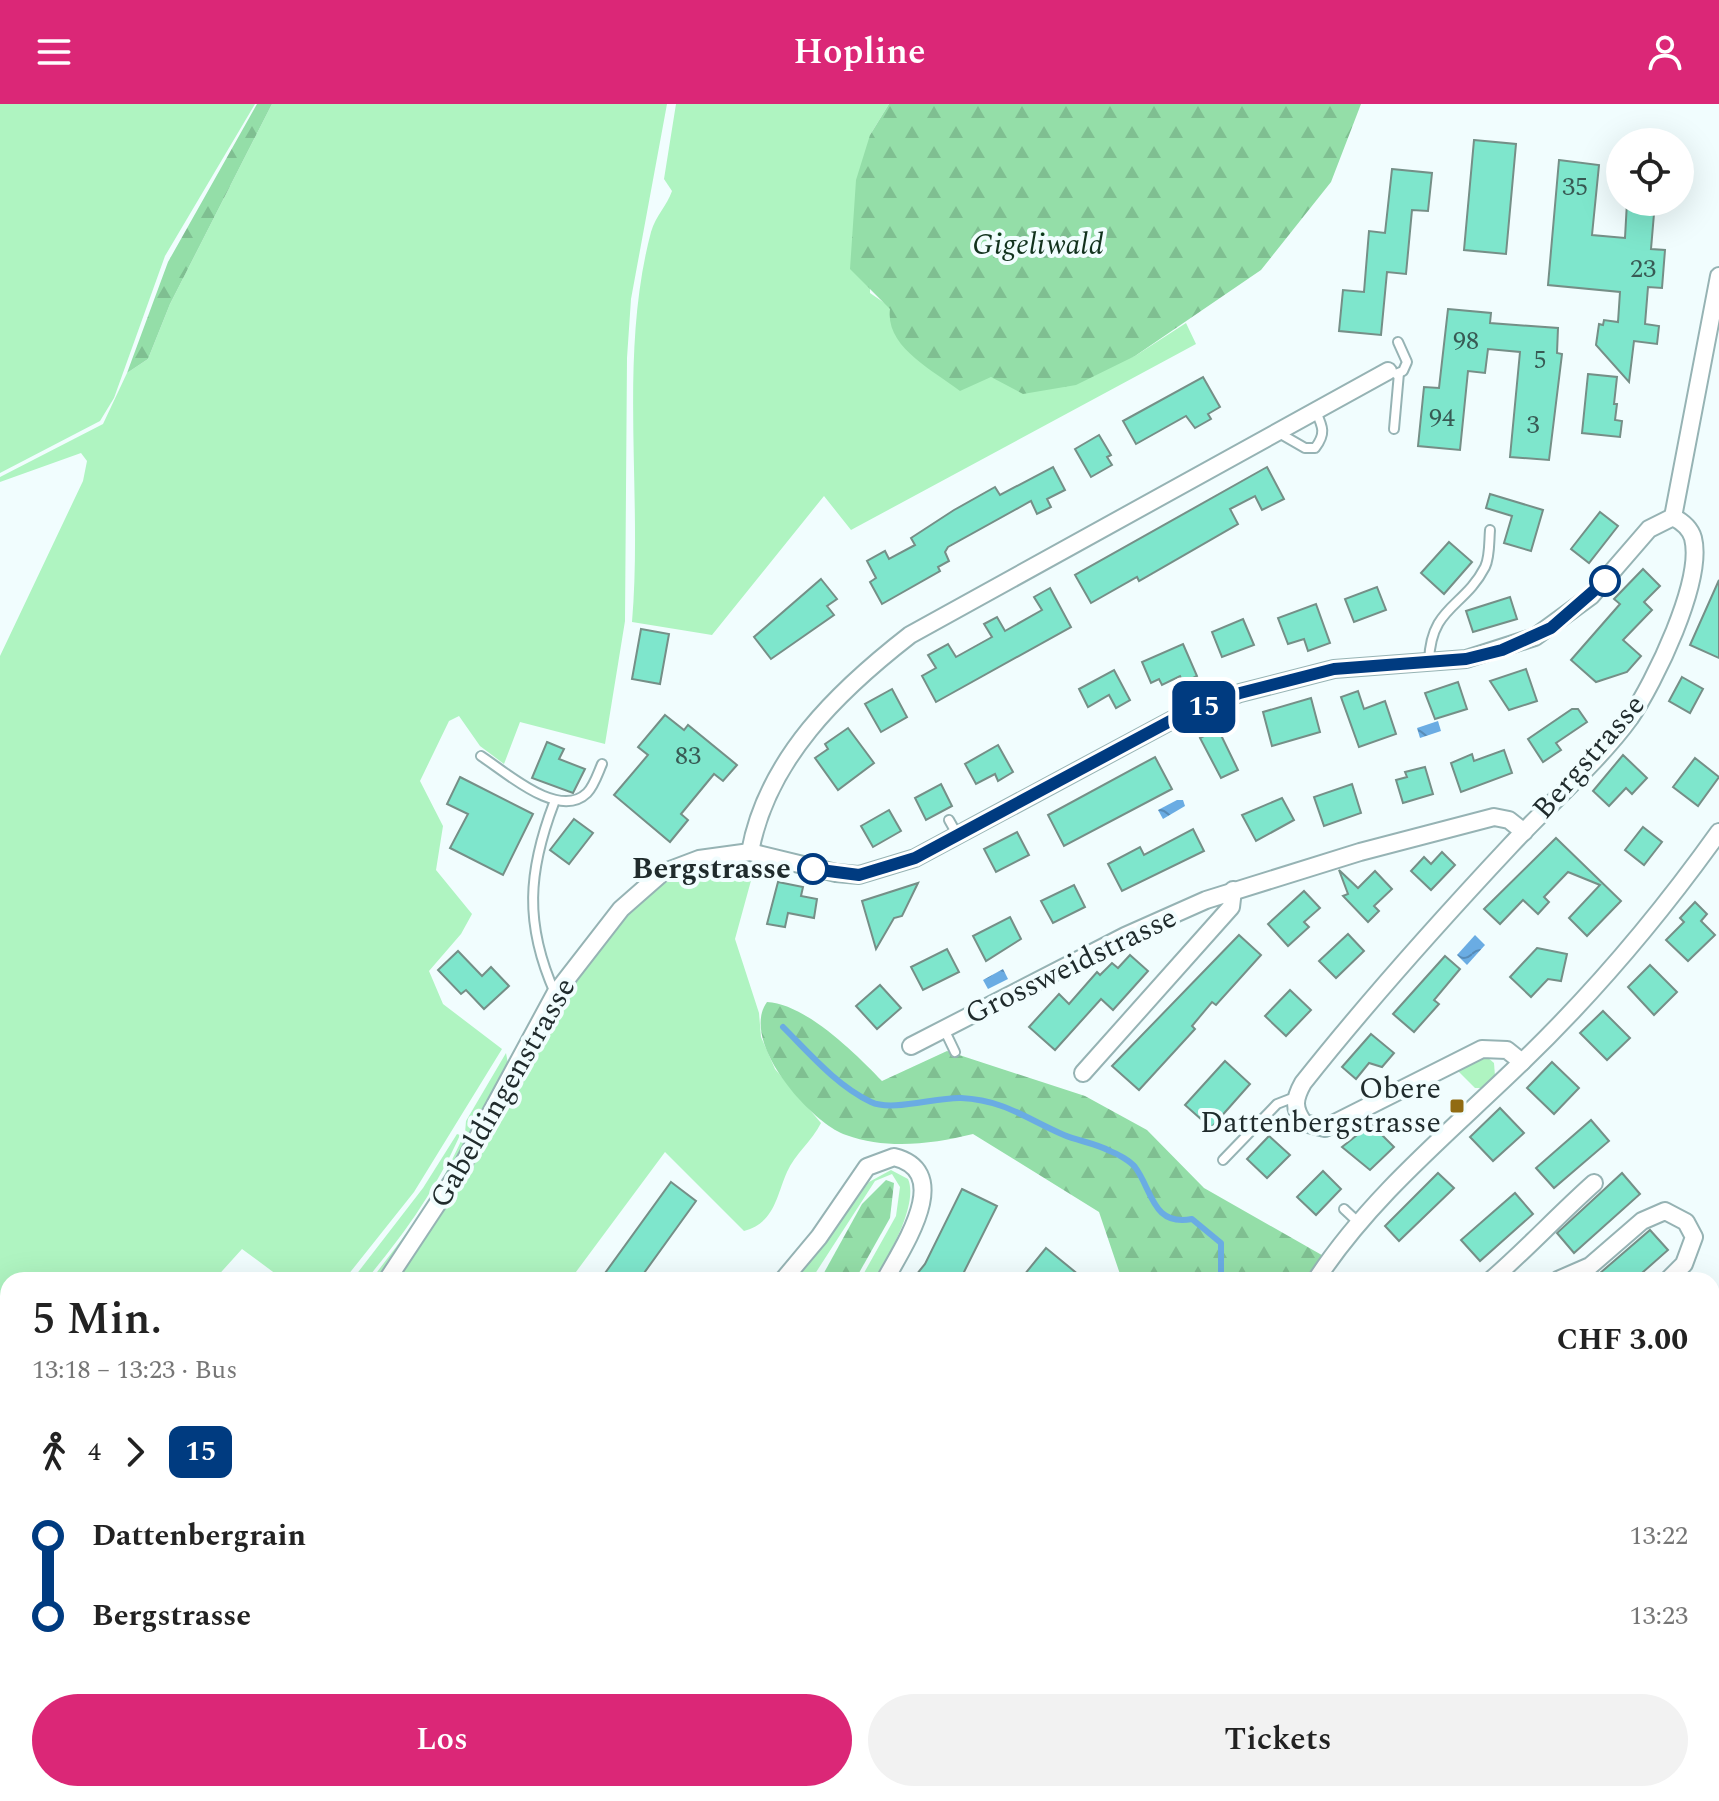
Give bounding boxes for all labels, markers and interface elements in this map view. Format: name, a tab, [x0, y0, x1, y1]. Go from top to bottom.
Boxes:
text: Hopline	[793, 25, 926, 80]
icon: menu	[32, 30, 76, 74]
icon: person	[1643, 30, 1687, 74]
map controls	[1606, 128, 1694, 216]
button: locate	[1606, 128, 1694, 216]
house number: 35	[1562, 167, 1588, 207]
park label: Gigeliwald	[972, 222, 1104, 268]
house number: 23	[1630, 249, 1656, 289]
house number: 98	[1453, 321, 1479, 361]
house number: 5	[1533, 340, 1547, 380]
house number: 94	[1429, 398, 1455, 438]
house number: 3	[1526, 405, 1540, 445]
unlabelled marker	[1590, 566, 1620, 596]
line badge: 15	[1168, 681, 1240, 733]
street label: Bergstrasse	[1521, 684, 1657, 830]
text: 15	[1188, 685, 1220, 728]
house number: 83	[675, 736, 701, 776]
place label: Bergstrasse	[632, 846, 791, 892]
marker: Bergstrasse	[798, 854, 828, 884]
street label: Grossweidstrasse	[957, 895, 1185, 1037]
street label: Gabeldingenstrasse	[418, 969, 588, 1217]
place label: Obere Dattenbergstrasse	[1200, 1066, 1441, 1146]
marker: Obere Dattenbergstrasse	[1448, 1097, 1466, 1115]
text: 5 Min.	[32, 1286, 162, 1353]
text: CHF 3.00	[1557, 1317, 1688, 1363]
text: 13:18 – 13:23 · Bus	[32, 1350, 237, 1390]
icon: walk	[32, 1430, 76, 1474]
icon: forward	[113, 1430, 157, 1474]
text: 15	[185, 1430, 216, 1473]
text: 4	[88, 1432, 101, 1472]
text: Dattenbergrain	[92, 1513, 306, 1559]
text: 13:22	[1629, 1516, 1688, 1556]
text: Bergstrasse	[92, 1593, 251, 1639]
text: 13:23	[1629, 1596, 1688, 1636]
button: Los	[32, 1694, 852, 1786]
button: Tickets	[868, 1694, 1688, 1786]

